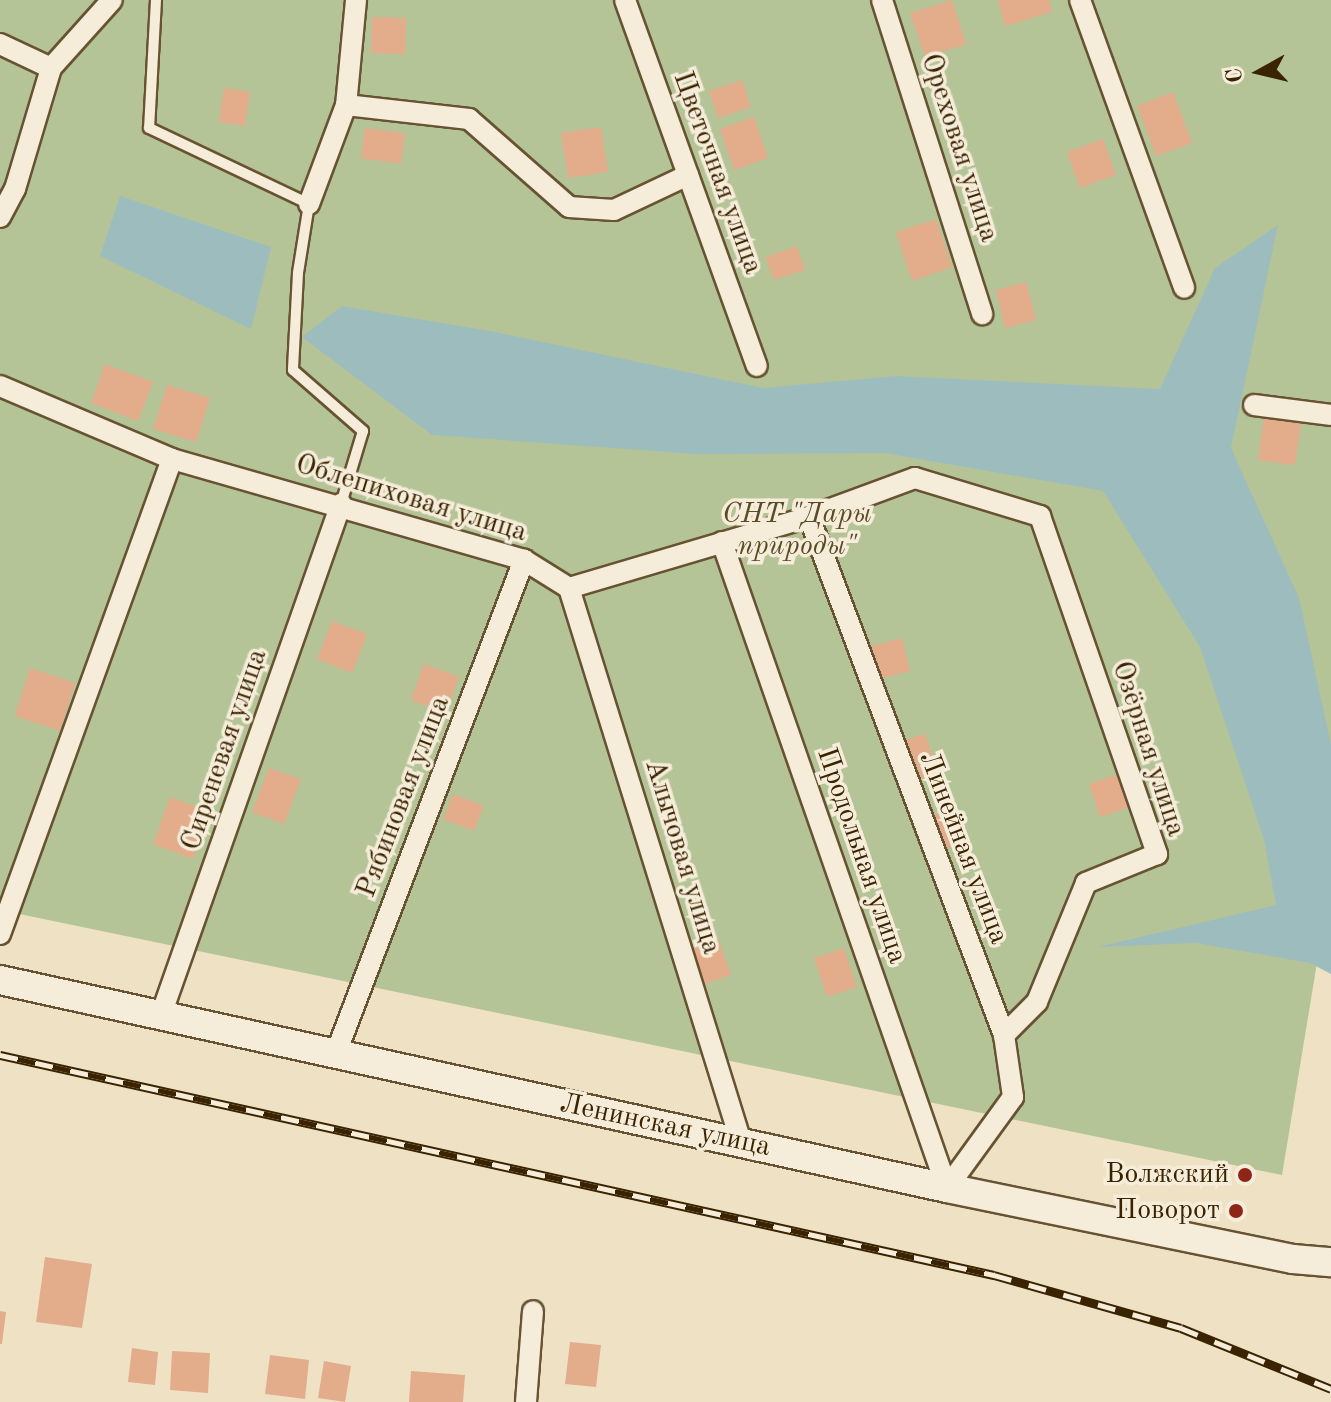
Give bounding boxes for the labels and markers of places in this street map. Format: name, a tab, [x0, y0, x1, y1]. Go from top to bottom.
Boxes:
place label: Волжский	[1105, 1158, 1229, 1192]
marker: Волжский	[1236, 1166, 1254, 1184]
place label: Поворот	[1115, 1194, 1220, 1228]
marker: Поворот	[1227, 1202, 1245, 1220]

